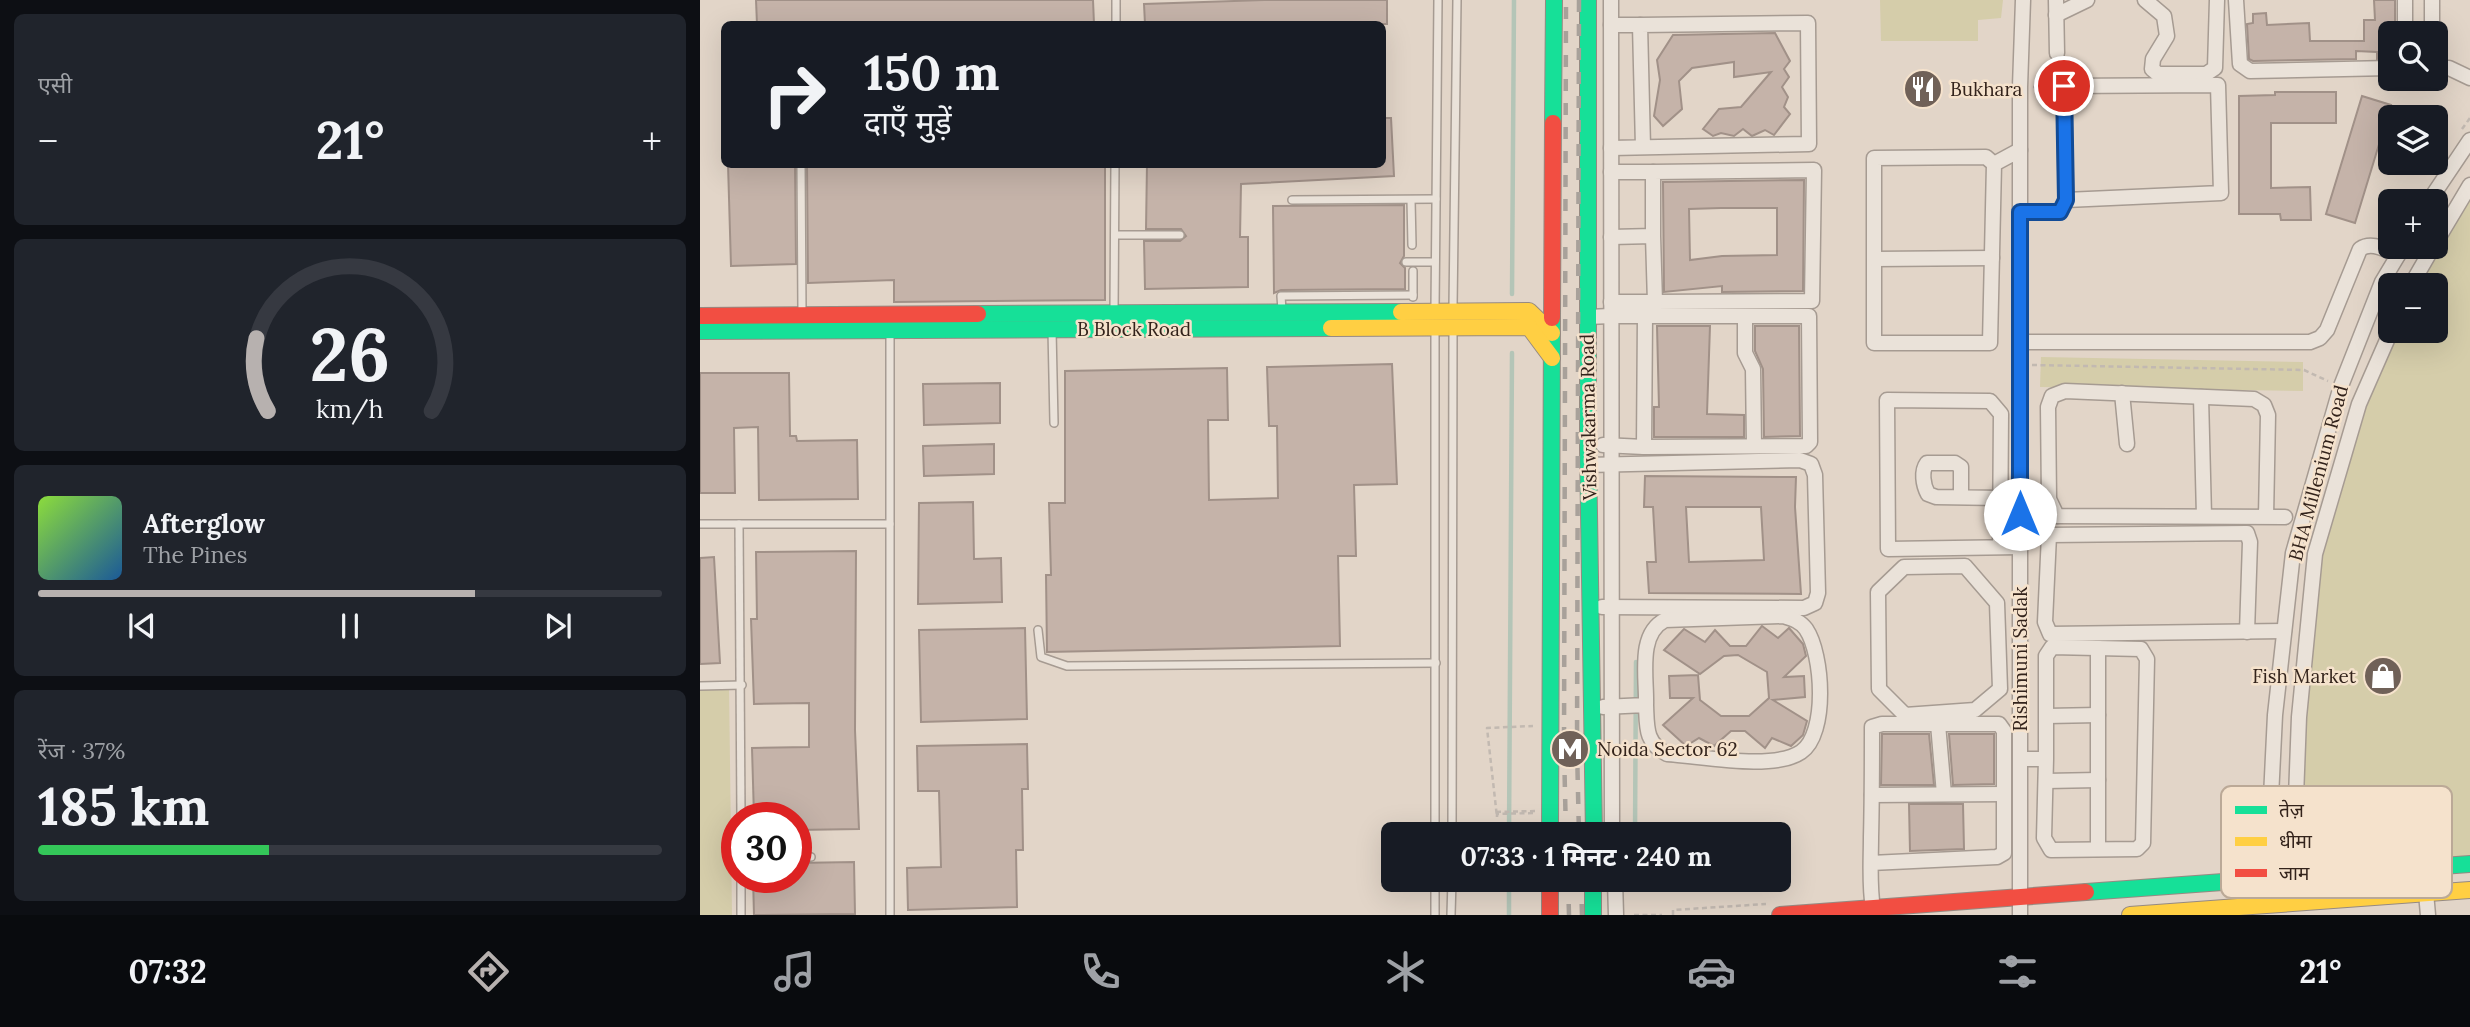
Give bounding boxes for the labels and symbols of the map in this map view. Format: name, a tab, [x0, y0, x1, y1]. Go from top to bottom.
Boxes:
pin	[2034, 56, 2094, 116]
restaurant icon: Bukhara	[1902, 68, 1944, 110]
place label: Bukhara	[1950, 77, 2023, 101]
street label: B Block Road	[1077, 317, 1191, 341]
street label: Vishwakarma Road	[1575, 334, 1601, 501]
street label: BHA Millenium Road	[2283, 382, 2353, 564]
position arrow	[1983, 477, 2057, 551]
street label: Rishimuni Sadak	[2008, 586, 2032, 731]
shop icon: Fish Market	[2362, 655, 2404, 697]
place label: Fish Market	[2252, 664, 2357, 688]
metro station icon: Noida Sector 62	[1549, 728, 1591, 770]
place label: Noida Sector 62	[1597, 737, 1738, 761]
legend	[2221, 786, 2452, 898]
text: तेज़	[2279, 798, 2305, 822]
speed limit sign: 30	[721, 802, 812, 893]
text: धीमा	[2279, 829, 2313, 853]
text: जाम	[2279, 861, 2310, 885]

